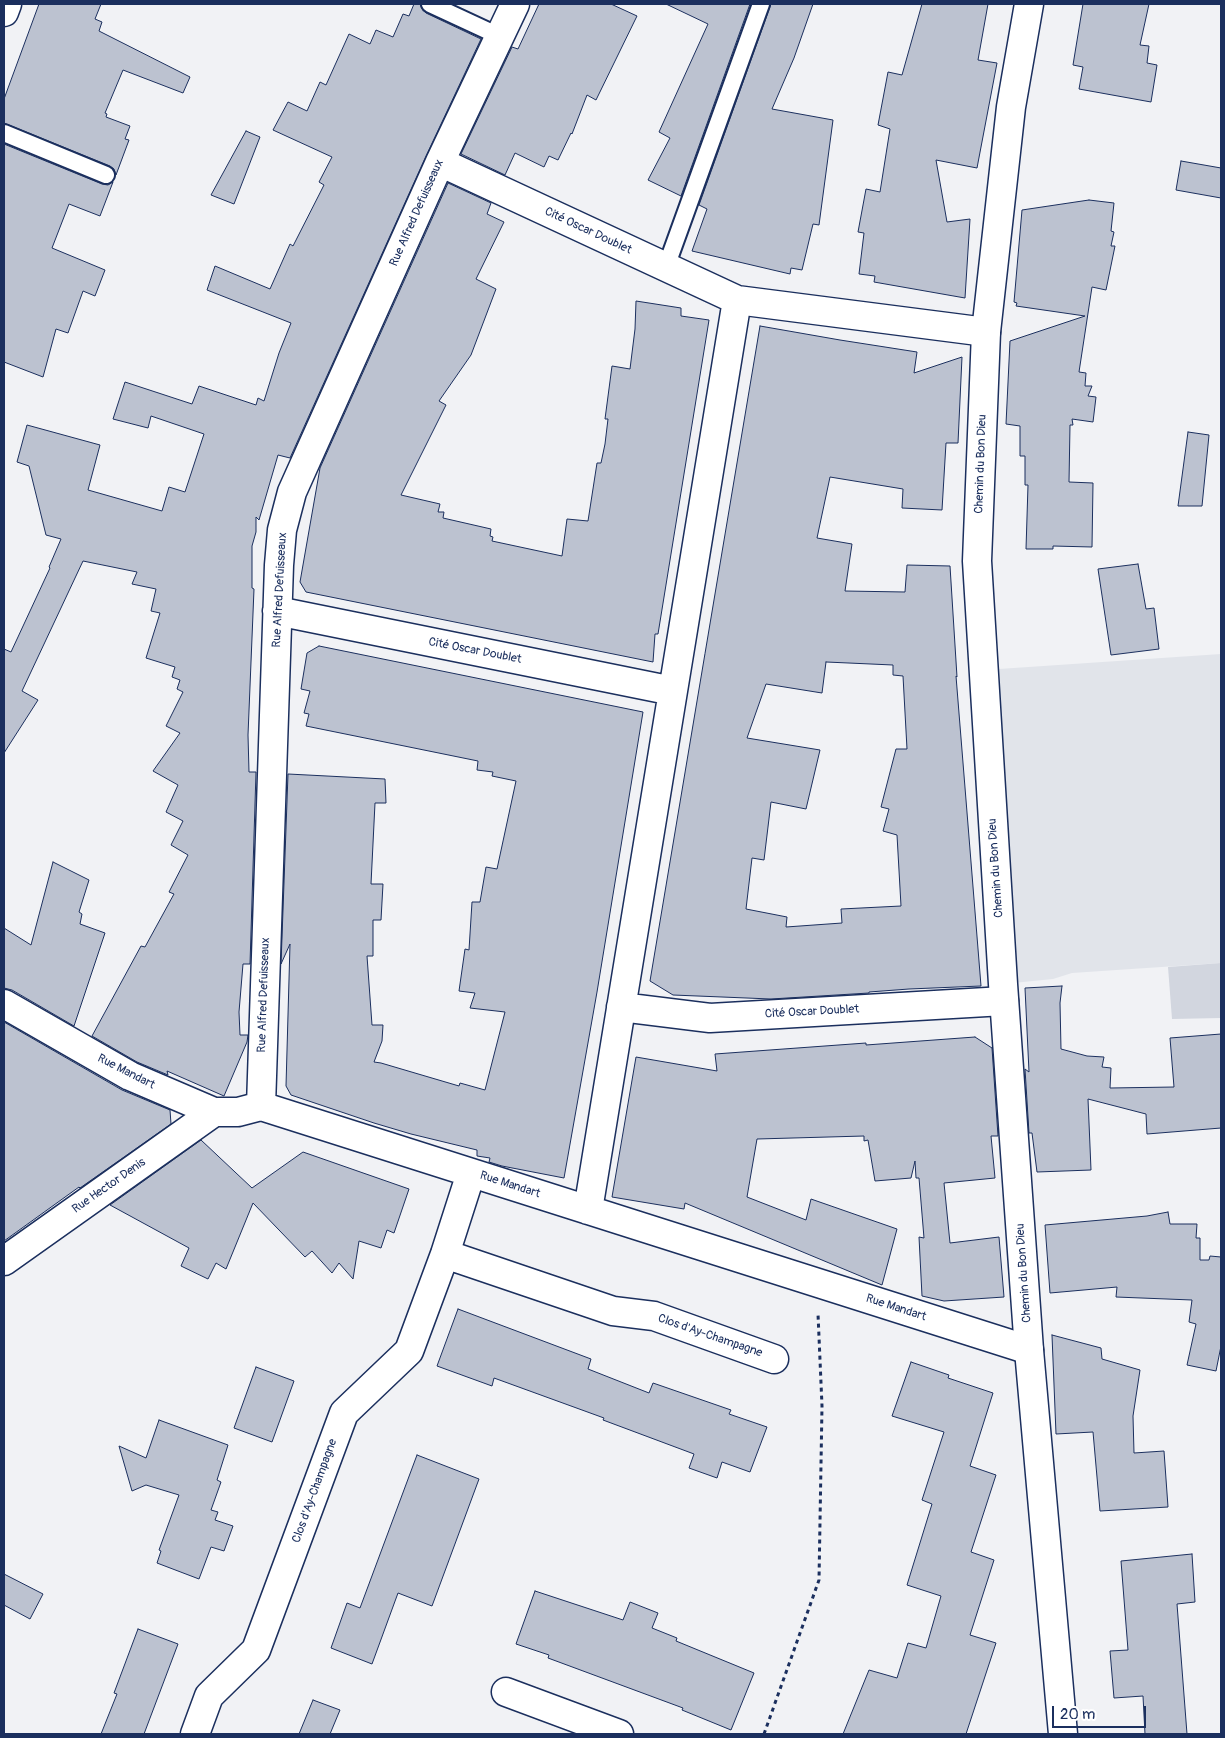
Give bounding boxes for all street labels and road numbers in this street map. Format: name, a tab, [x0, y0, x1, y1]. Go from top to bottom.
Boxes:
street label: Rue Alfred Defuisseaux	[387, 157, 447, 269]
street label: Cité Oscar Doublet	[542, 205, 634, 257]
street label: Chemin du Bon Dieu	[972, 414, 990, 514]
street label: Rue Alfred Defuisseaux	[270, 532, 290, 648]
street label: Cité Oscar Doublet	[427, 635, 523, 667]
street label: Chemin du Bon Dieu	[985, 818, 1007, 918]
street label: Rue Alfred Defuisseaux	[255, 937, 273, 1053]
street label: Cité Oscar Doublet	[764, 1002, 860, 1022]
street label: Rue Mandart	[95, 1051, 157, 1093]
street label: Rue Hector Denis	[70, 1155, 148, 1217]
street label: Rue Mandart	[478, 1168, 542, 1202]
street label: Chemin du Bon Dieu	[1013, 1223, 1035, 1323]
street label: Rue Mandart	[864, 1291, 928, 1325]
street label: Clos d'Ay-Champagne	[656, 1311, 764, 1361]
street label: Clos d'Ay-Champagne	[289, 1437, 341, 1545]

